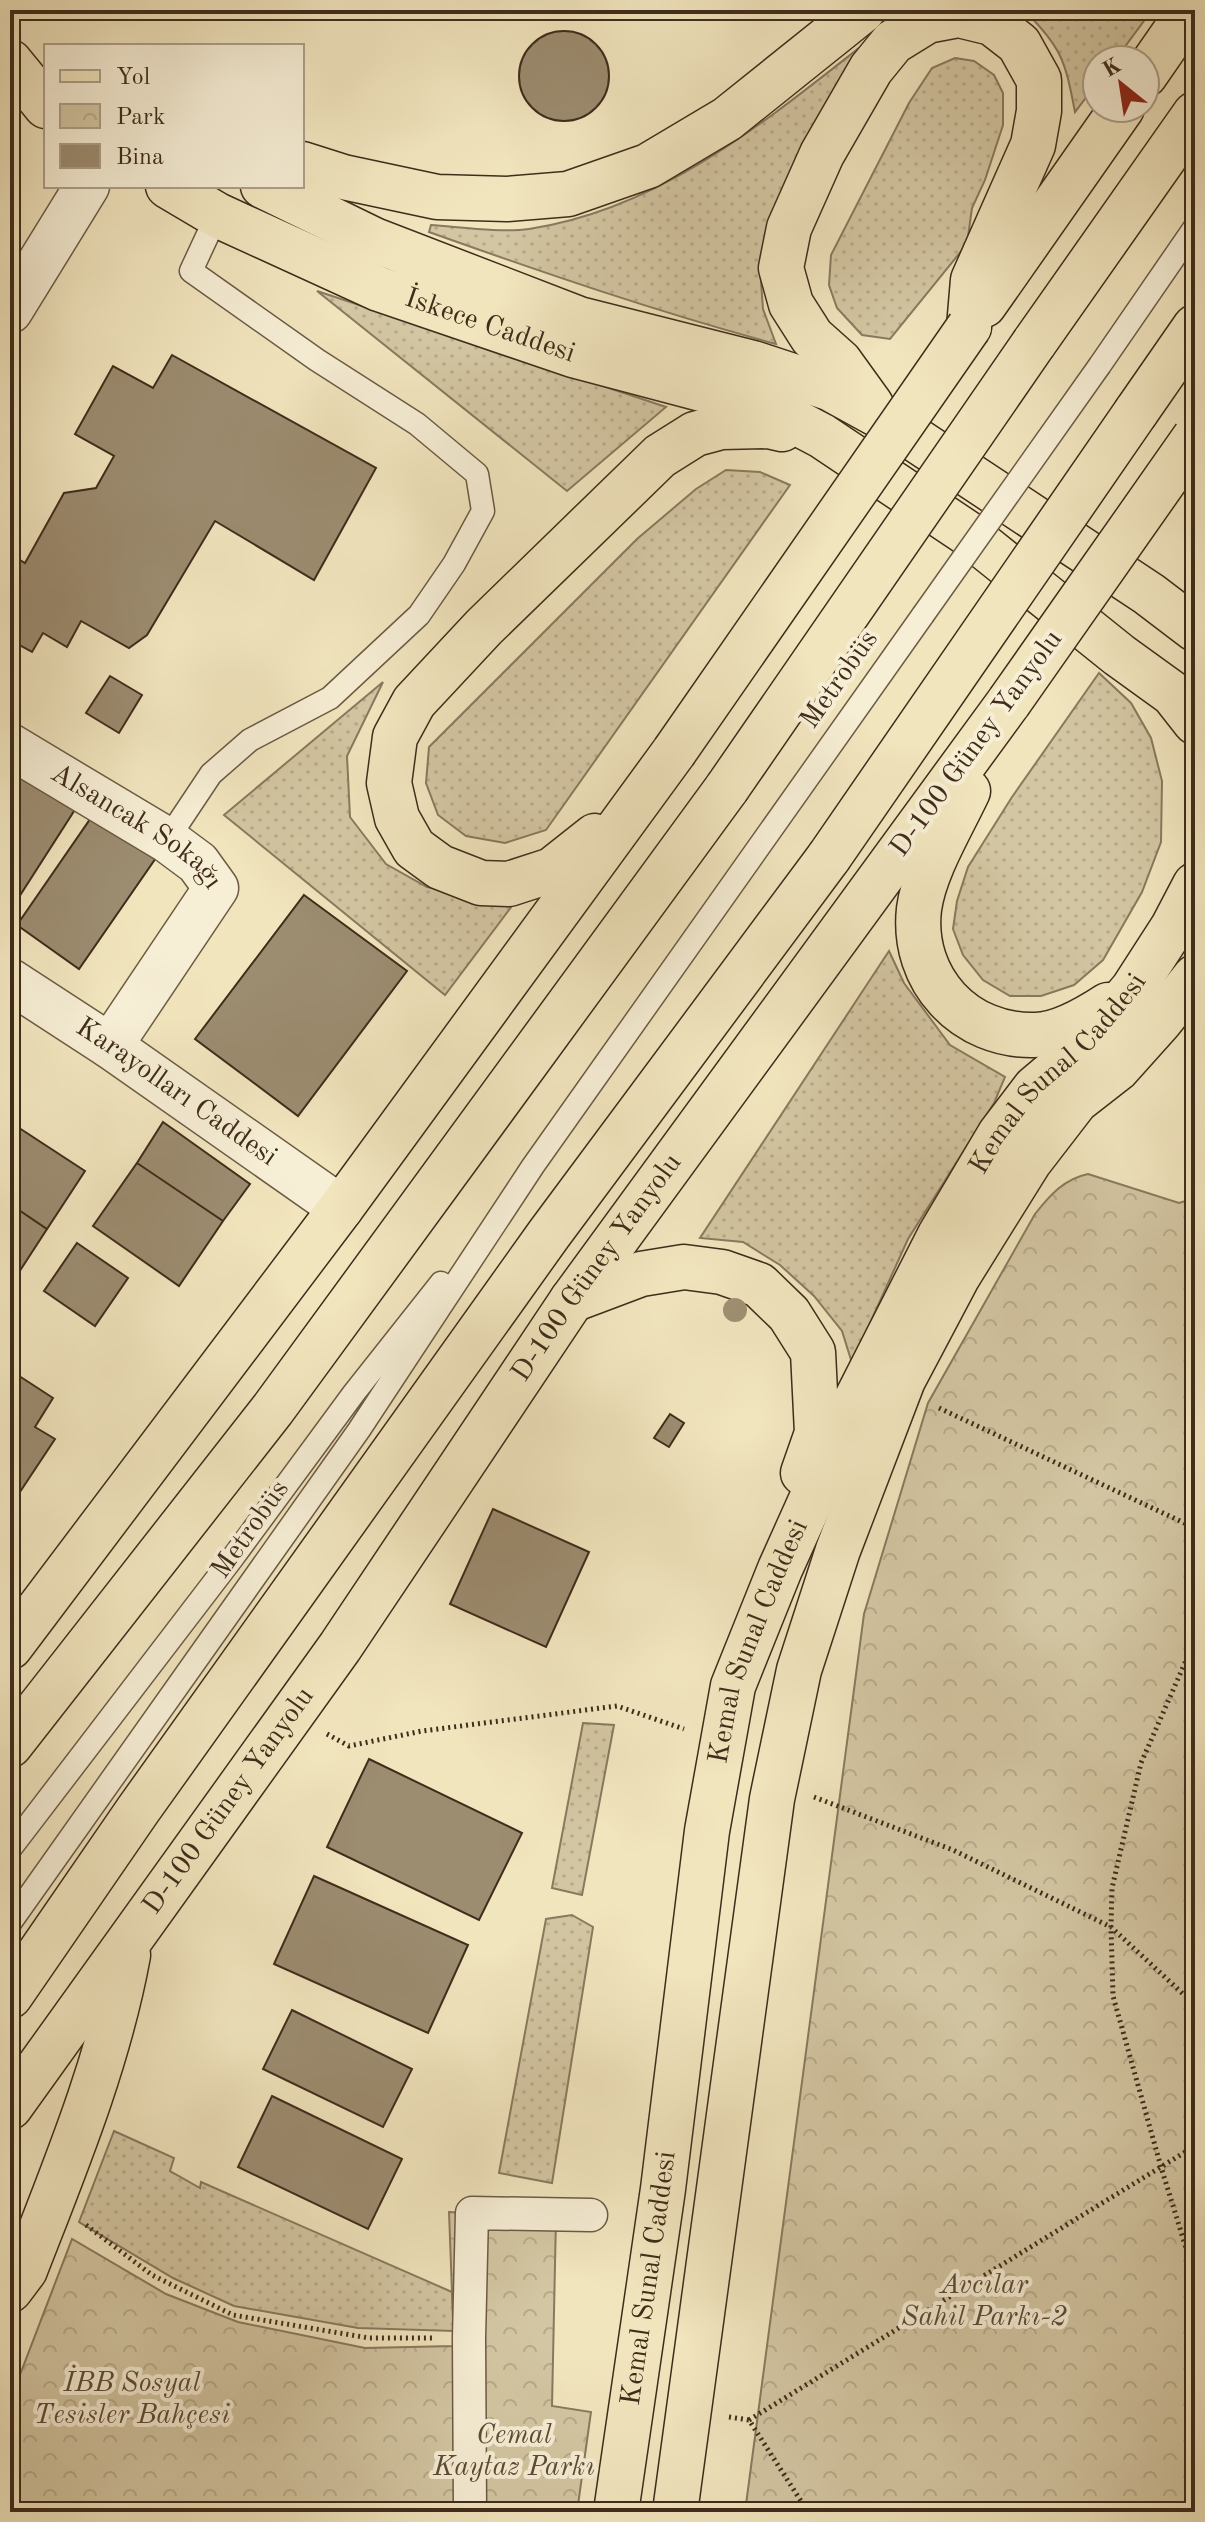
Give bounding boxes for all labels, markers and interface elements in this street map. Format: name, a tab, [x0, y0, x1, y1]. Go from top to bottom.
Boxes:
legend	[44, 44, 304, 188]
north arrow	[1081, 44, 1161, 124]
text: K	[1099, 55, 1125, 82]
text: Yol	[116, 66, 150, 90]
text: Park	[116, 106, 165, 130]
text: Bina	[116, 146, 164, 170]
street label: İskece Caddesi	[401, 281, 579, 369]
street label: Metrobüs	[796, 626, 884, 734]
street label: D-100 Güney Yanyolu	[886, 626, 1068, 862]
street label: Alsancak Sokağı	[45, 759, 226, 895]
street label: Kemal Sunal Caddesi	[965, 969, 1153, 1180]
street label: Karayolları Caddesi	[70, 1014, 281, 1172]
street label: D-100 Güney Yanyolu	[507, 1149, 687, 1387]
street label: Metrobüs	[207, 1476, 295, 1584]
street label: Kemal Sunal Caddesi	[705, 1516, 814, 1766]
street label: D-100 Güney Yanyolu	[138, 1683, 320, 1920]
street label: Kemal Sunal Caddesi	[618, 2150, 682, 2407]
park label: Avcılar Sahil Parkı-2	[901, 2272, 1067, 2332]
park label: İBB Sosyal Tesisler Bahçesi	[34, 2365, 230, 2430]
park label: Cemal Kaytaz Parkı	[432, 2422, 595, 2482]

